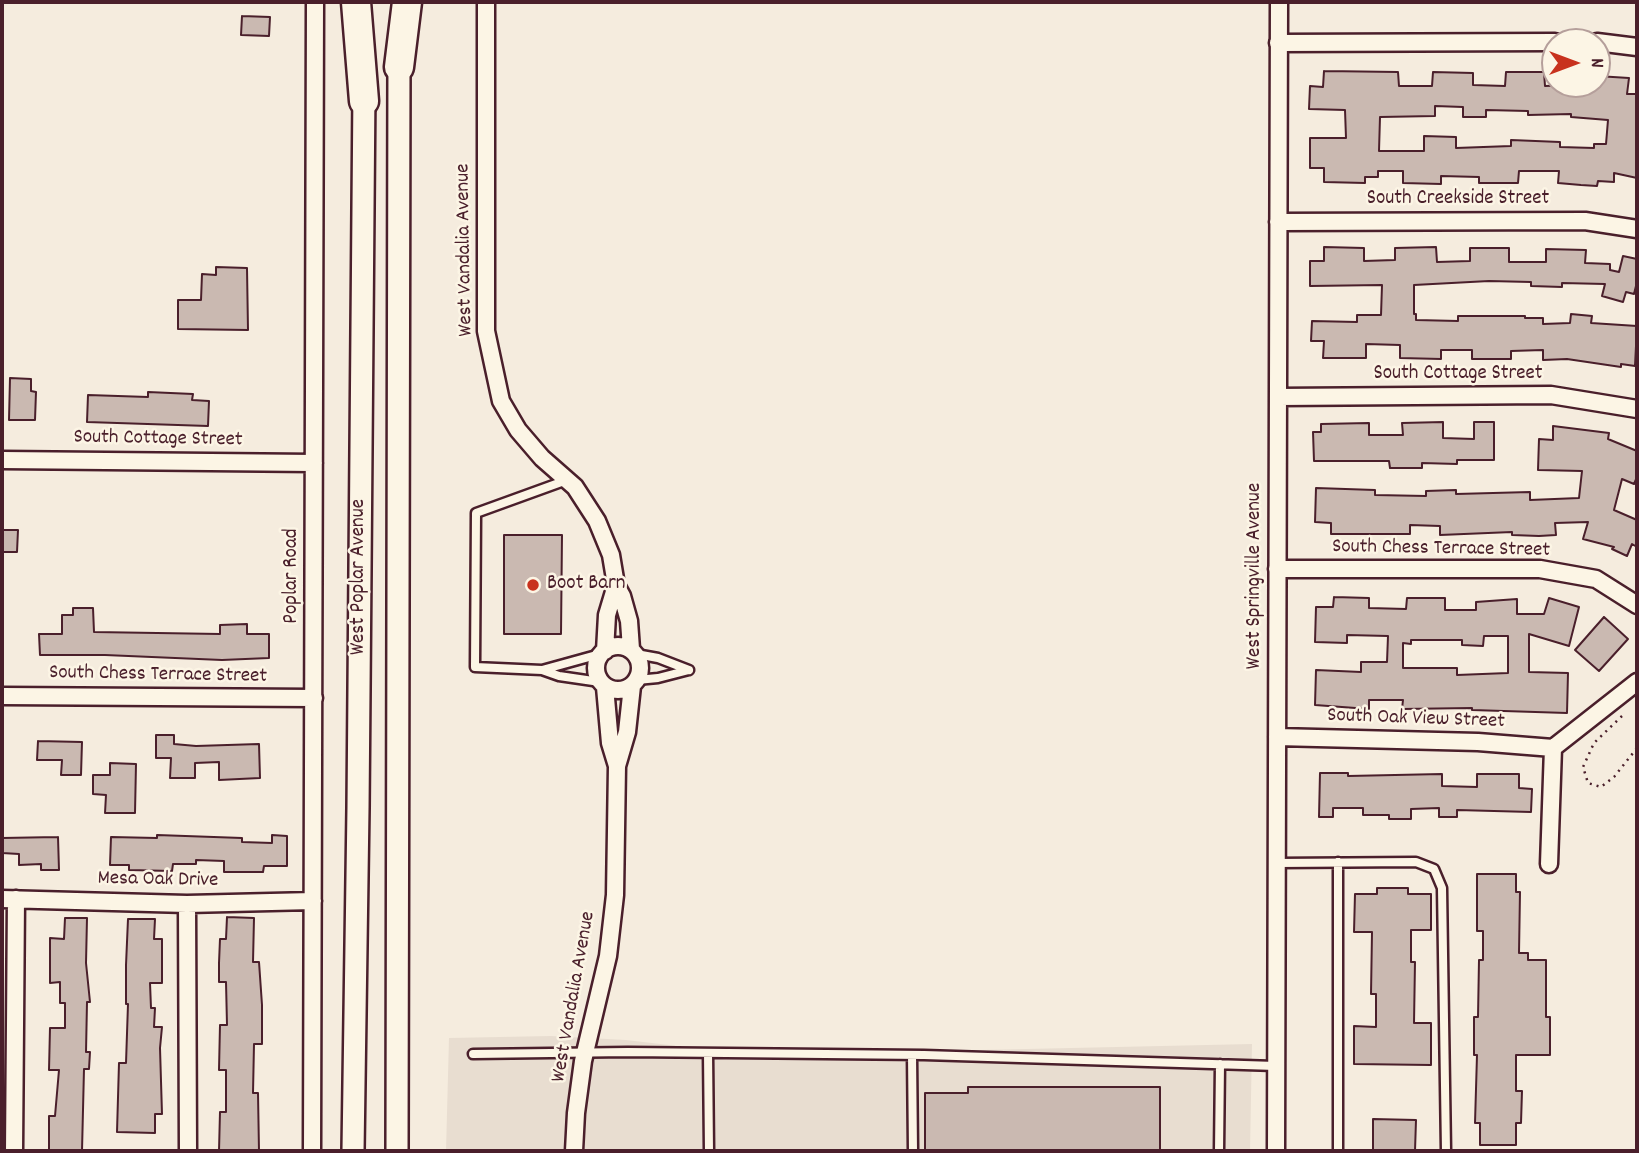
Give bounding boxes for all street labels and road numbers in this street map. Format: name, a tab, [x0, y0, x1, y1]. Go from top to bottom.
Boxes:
street label: West Vandalia Avenue	[452, 163, 480, 337]
street label: South Creekside Street	[1367, 187, 1549, 213]
street label: South Cottage Street	[1373, 362, 1543, 388]
street label: South Cottage Street	[73, 426, 243, 454]
street label: West Springville Avenue	[1243, 483, 1269, 669]
street label: West Poplar Avenue	[347, 499, 373, 655]
street label: Poplar Road	[280, 528, 306, 624]
street label: South Chess Terrace Street	[1332, 535, 1550, 565]
street label: South Chess Terrace Street	[49, 661, 267, 691]
street label: South Oak View Street	[1327, 704, 1505, 736]
street label: Mesa Oak Drive	[97, 867, 219, 895]
street label: West Vandalia Avenue	[548, 910, 602, 1084]

